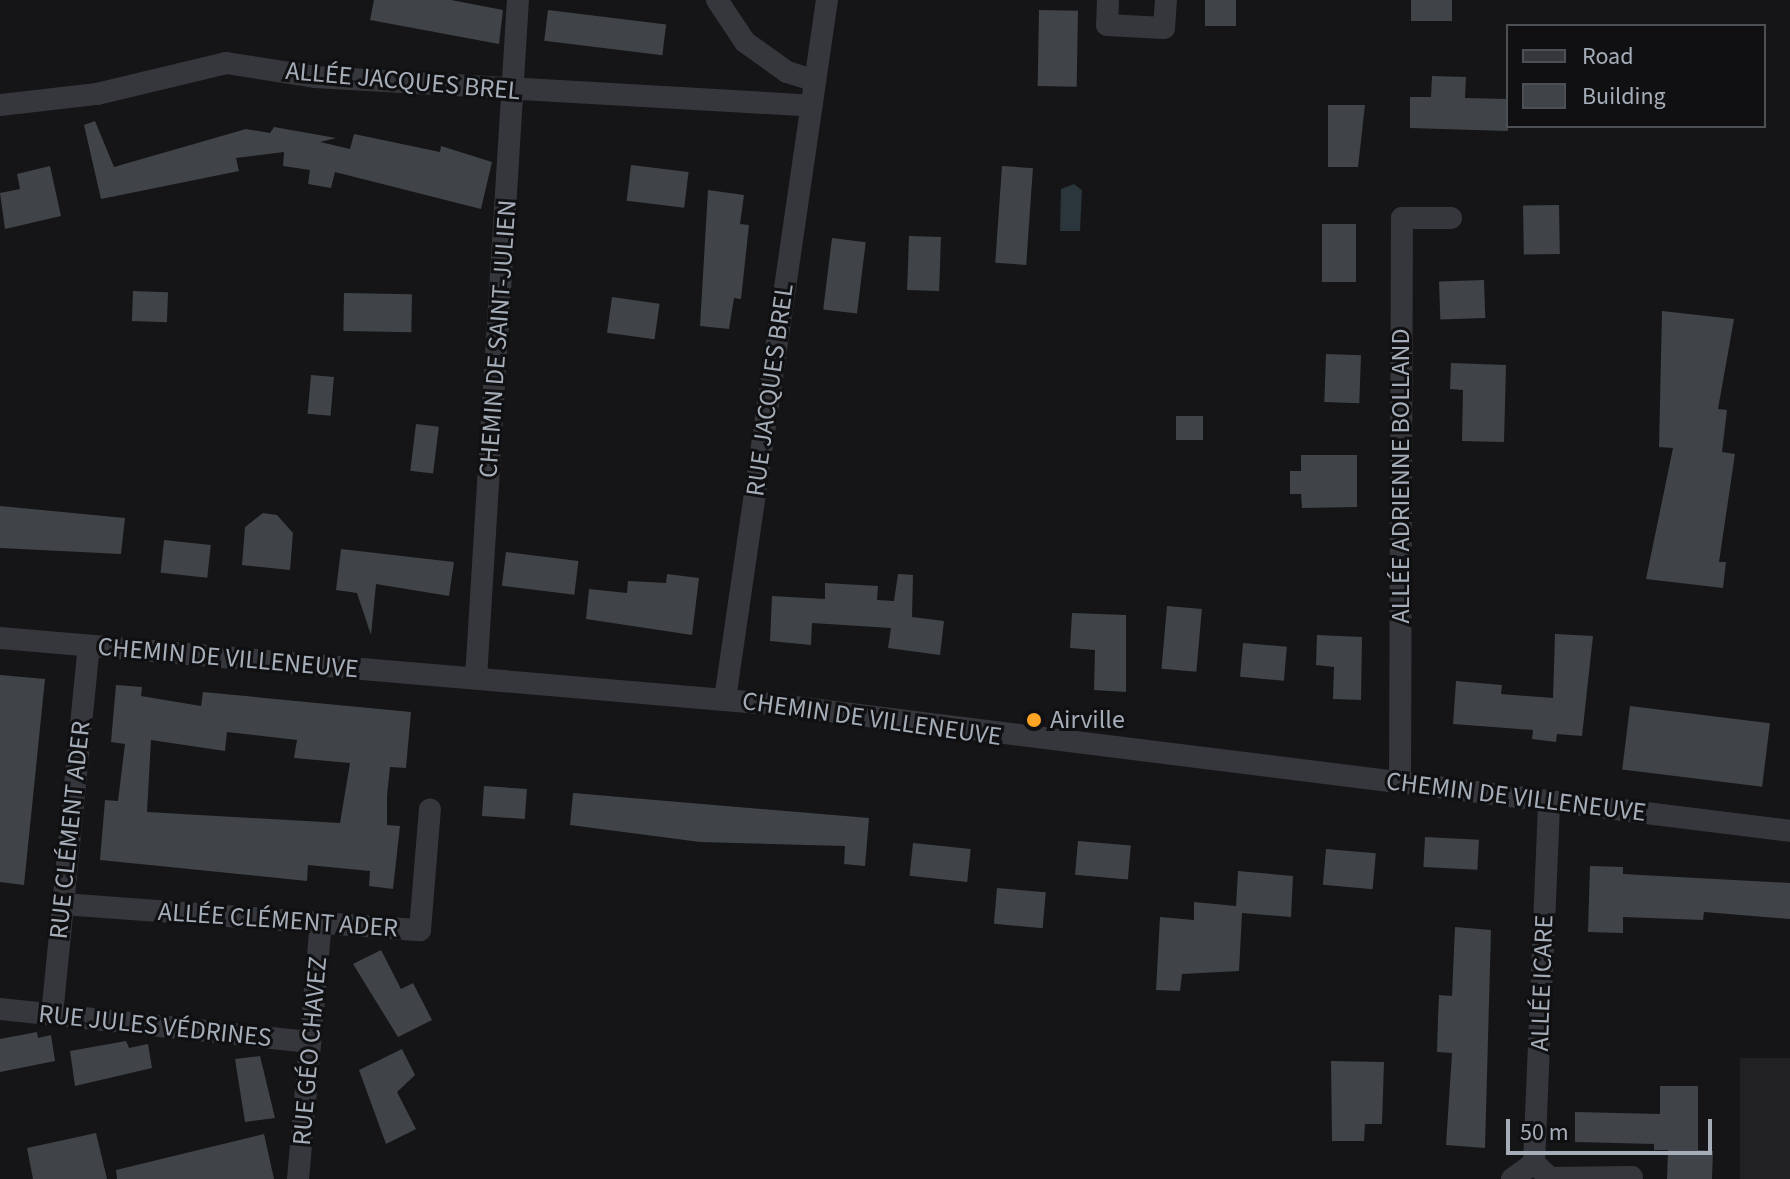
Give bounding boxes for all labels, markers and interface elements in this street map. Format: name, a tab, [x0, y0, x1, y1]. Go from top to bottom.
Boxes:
legend	[1506, 24, 1766, 128]
text: Road	[1582, 39, 1634, 74]
street label: ALLÉE JACQUES BREL	[284, 55, 522, 107]
text: Building	[1582, 79, 1666, 114]
street label: CHEMIN DE SAINT-JULIEN	[473, 199, 523, 479]
street label: RUE JACQUES BREL	[740, 282, 800, 498]
street label: ALLÉE ADRIENNE BOLLAND	[1385, 329, 1417, 623]
street label: CHEMIN DE VILLENEUVE	[96, 631, 360, 685]
street label: CHEMIN DE VILLENEUVE	[740, 685, 1004, 753]
place label: Airville	[1050, 704, 1125, 736]
marker: Airville	[1025, 711, 1043, 729]
street label: RUE CLÉMENT ADER	[43, 720, 97, 940]
street label: CHEMIN DE VILLENEUVE	[1384, 766, 1648, 828]
street label: ALLÉE CLÉMENT ADER	[157, 896, 399, 944]
street label: ALLÉE ICARE	[1524, 914, 1560, 1052]
street label: RUE GÉO CHAVEZ	[286, 955, 334, 1147]
street label: RUE JULES VÉDRINES	[37, 998, 273, 1054]
scale bar	[1510, 1103, 1716, 1153]
text: 50 m	[1520, 1115, 1569, 1150]

